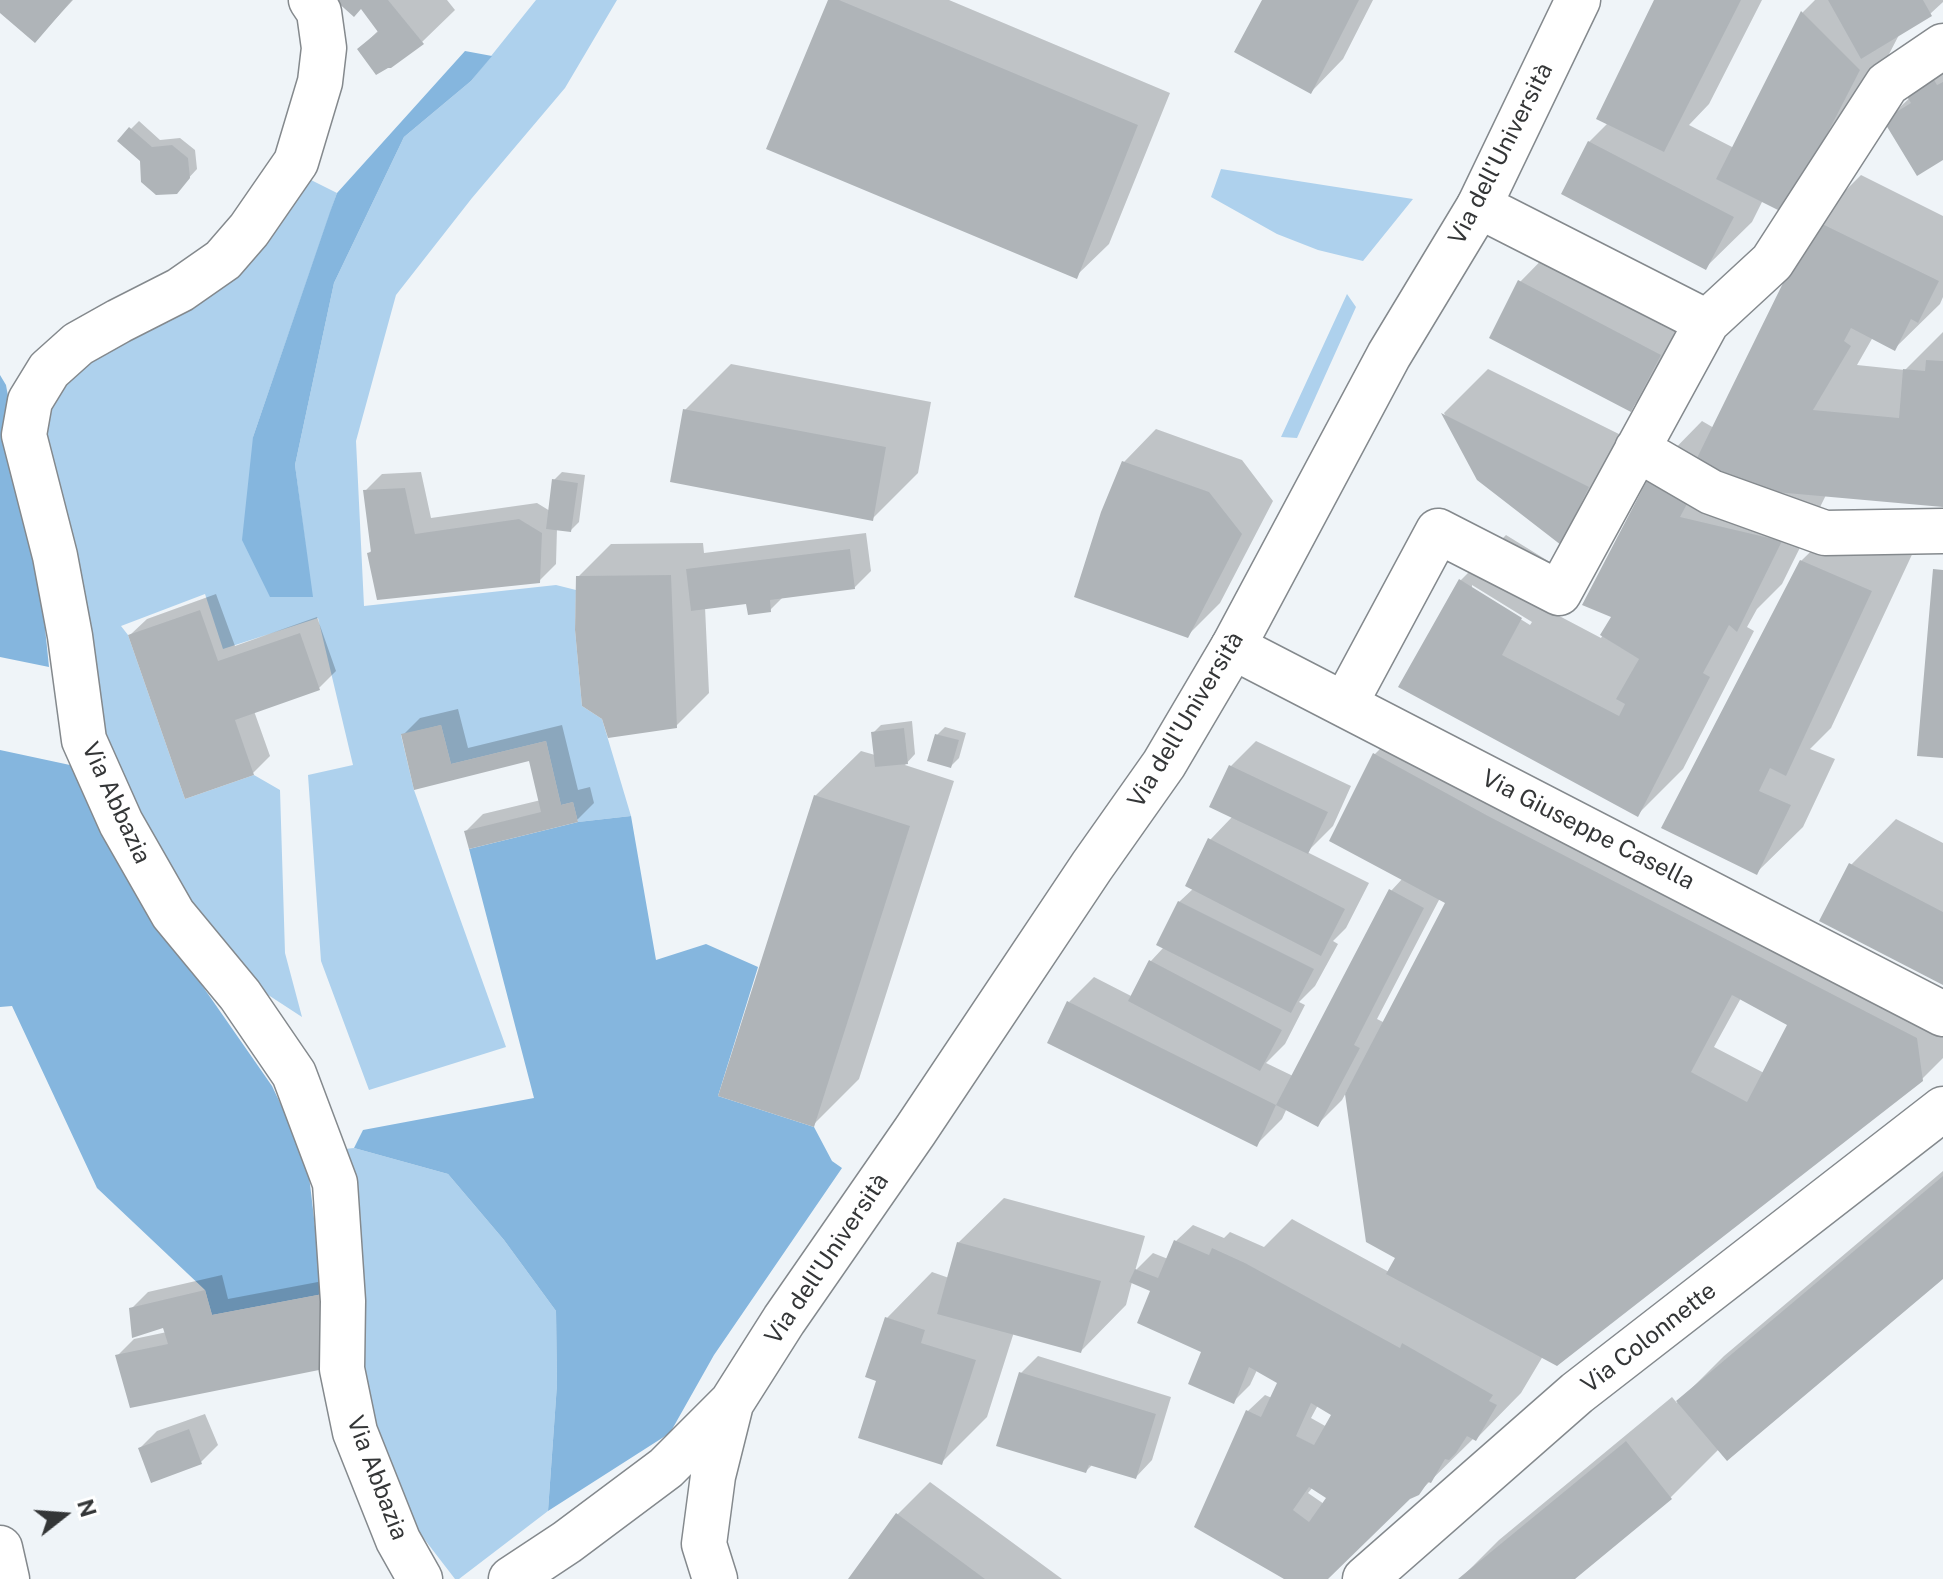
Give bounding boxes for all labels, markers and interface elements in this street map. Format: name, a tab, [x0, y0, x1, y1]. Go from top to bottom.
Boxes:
street label: Via dell'Università	[1443, 58, 1559, 250]
street label: Via dell'Università	[1122, 627, 1250, 813]
street label: Via Abbazia	[75, 738, 157, 868]
street label: Via Giuseppe Casella	[1477, 764, 1699, 896]
street label: Via dell'Università	[759, 1168, 895, 1350]
street label: Via Colonnette	[1576, 1276, 1722, 1400]
street label: Via Abbazia	[340, 1412, 414, 1544]
north arrow	[24, 1475, 104, 1555]
text: N	[72, 1496, 102, 1520]

